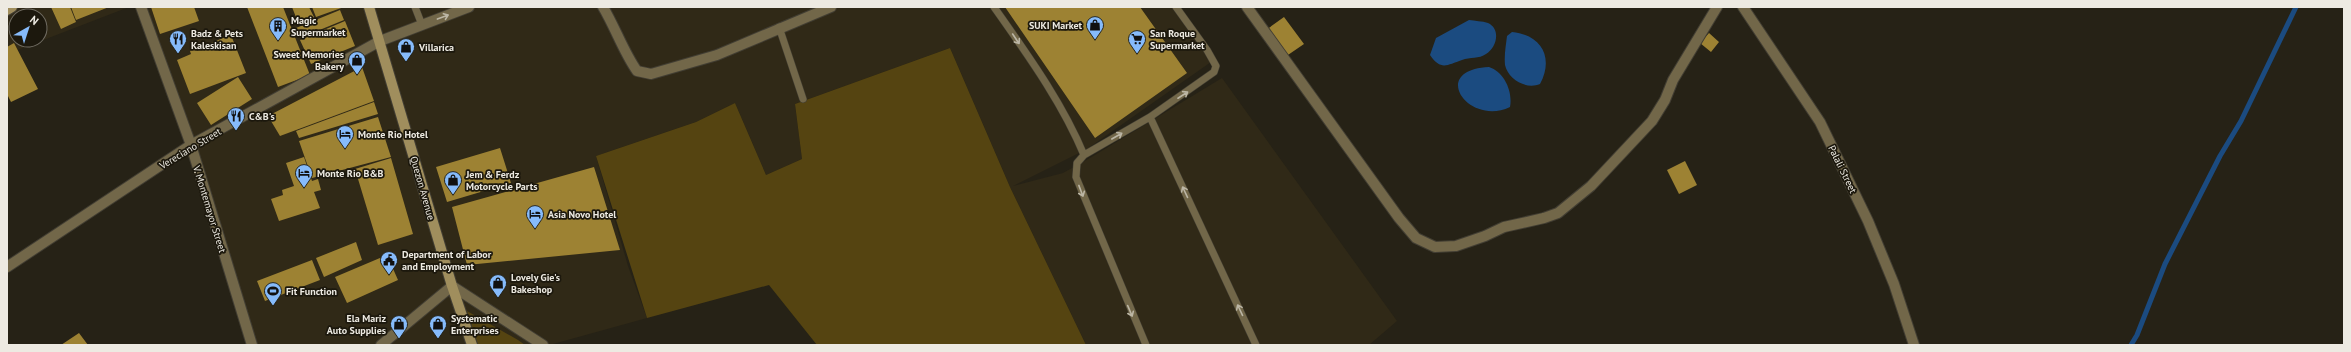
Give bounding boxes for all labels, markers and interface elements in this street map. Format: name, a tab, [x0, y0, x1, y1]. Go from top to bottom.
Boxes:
north arrow	[8, 8, 48, 48]
one-way arrow	[436, 12, 448, 20]
text: N	[27, 13, 42, 28]
place label: Magic Supermarket	[291, 14, 346, 39]
shop icon: SUKI Market	[1085, 15, 1105, 40]
building icon: Magic Supermarket	[268, 16, 288, 41]
place label: SUKI Market	[1029, 19, 1083, 32]
place label: Badz & Pets Kaleskisan	[191, 27, 243, 52]
place label: San Roque Supermarket	[1150, 27, 1205, 52]
restaurant icon: Badz & Pets Kaleskisan	[168, 29, 188, 54]
supermarket icon: San Roque Supermarket	[1127, 29, 1147, 54]
one-way arrow	[1012, 33, 1020, 44]
shop icon: Villarica	[396, 37, 416, 62]
place label: Villarica	[418, 41, 454, 54]
place label: Sweet Memories Bakery	[273, 48, 344, 73]
shop icon: Sweet Memories Bakery	[347, 50, 367, 75]
one-way arrow	[1177, 91, 1188, 99]
restaurant icon: C&B's	[226, 106, 246, 131]
place label: C&B's	[249, 110, 275, 123]
hotel icon: Monte Rio Hotel	[335, 124, 355, 149]
street label: Vereciano Street	[156, 125, 224, 172]
place label: Monte Rio Hotel	[358, 128, 428, 141]
one-way arrow	[1111, 132, 1123, 140]
street label: Palali Street	[1825, 143, 1860, 196]
street label: Quezon Avenue	[407, 155, 438, 222]
street label: V. Montemayor Street	[190, 163, 229, 255]
hotel icon: Monte Rio B&B	[294, 163, 314, 188]
place label: Monte Rio B&B	[317, 167, 384, 180]
place label: Jem & Ferdz Motorcycle Parts	[465, 168, 537, 193]
shop icon: Jem & Ferdz Motorcycle Parts	[443, 170, 463, 195]
one-way arrow	[1078, 184, 1086, 196]
one-way arrow	[1181, 186, 1188, 198]
hotel icon: Asia Novo Hotel	[525, 204, 545, 229]
place label: Asia Novo Hotel	[548, 208, 616, 221]
place label: Department of Labor and Employment	[402, 248, 492, 273]
public building icon: Department of Labor and Employment	[379, 250, 399, 275]
place label: Lovely Gie's Bakeshop	[511, 271, 560, 296]
shop icon: Lovely Gie's Bakeshop	[488, 273, 508, 298]
sports icon: Fit Function	[263, 281, 283, 306]
place label: Fit Function	[286, 285, 337, 298]
one-way arrow	[1236, 304, 1243, 316]
one-way arrow	[1127, 305, 1135, 317]
place label: Ela Mariz Auto Supplies	[327, 312, 386, 337]
place label: Systematic Enterprises	[451, 312, 499, 337]
shop icon: Ela Mariz Auto Supplies	[389, 314, 409, 339]
shop icon: Systematic Enterprises	[428, 314, 448, 339]

